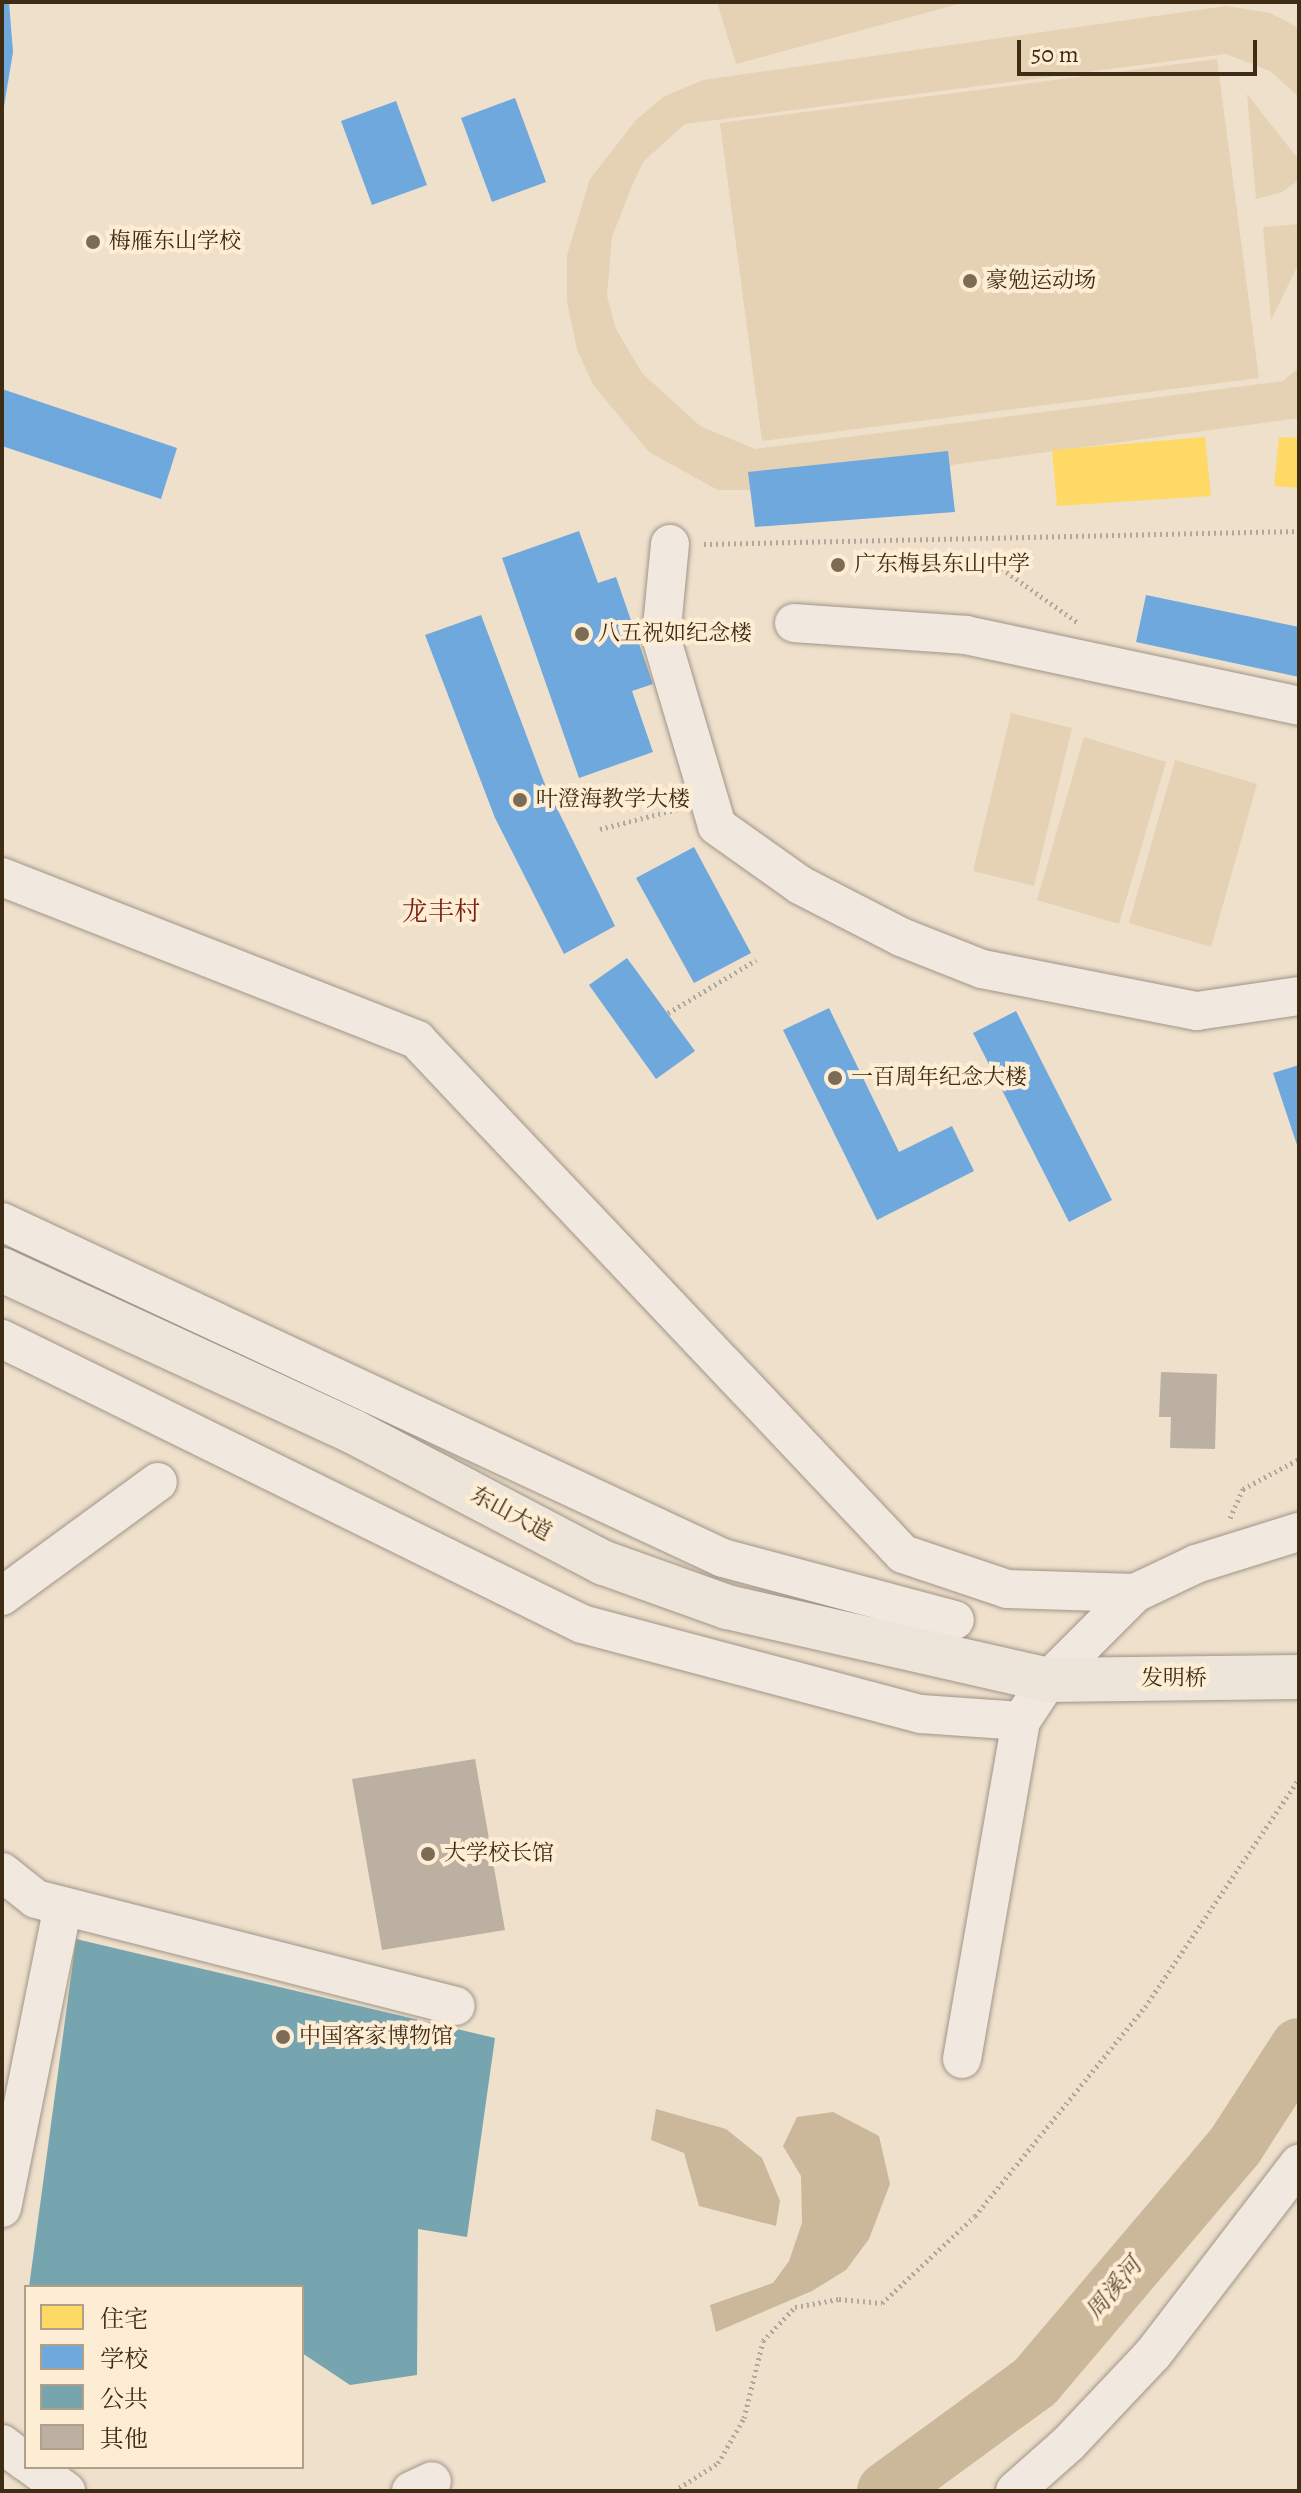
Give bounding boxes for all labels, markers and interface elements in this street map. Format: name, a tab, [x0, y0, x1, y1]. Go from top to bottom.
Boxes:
scale bar	[1021, 24, 1261, 74]
text: 50 m	[1031, 38, 1079, 70]
place label: 梅雁东山学校	[109, 229, 241, 255]
marker: 梅雁东山学校	[84, 233, 102, 251]
place label: 豪勉运动场	[986, 268, 1096, 294]
marker: 豪勉运动场	[961, 272, 979, 290]
place label: 广东梅县东山中学	[854, 552, 1030, 578]
marker: 广东梅县东山中学	[829, 556, 847, 574]
place label: 八五祝如纪念楼	[598, 621, 752, 647]
marker: 八五祝如纪念楼	[573, 625, 591, 643]
place label: 叶澄海教学大楼	[536, 787, 690, 813]
marker: 叶澄海教学大楼	[511, 791, 529, 809]
district label: 龙丰村	[402, 896, 480, 928]
place label: 一百周年纪念大楼	[851, 1065, 1027, 1091]
marker: 一百周年纪念大楼	[826, 1069, 844, 1087]
street label: 东山大道	[466, 1482, 556, 1546]
street label: 发明桥	[1141, 1666, 1207, 1692]
place label: 大学校长馆	[444, 1841, 554, 1867]
marker: 大学校长馆	[419, 1845, 437, 1863]
place label: 中国客家博物馆	[299, 2024, 453, 2050]
marker: 中国客家博物馆	[274, 2028, 292, 2046]
water label: 周溪河	[1080, 2252, 1148, 2326]
legend	[24, 2285, 304, 2469]
text: 住宅	[100, 2303, 148, 2335]
text: 学校	[100, 2343, 148, 2375]
text: 公共	[100, 2383, 148, 2415]
text: 其他	[100, 2423, 148, 2455]

